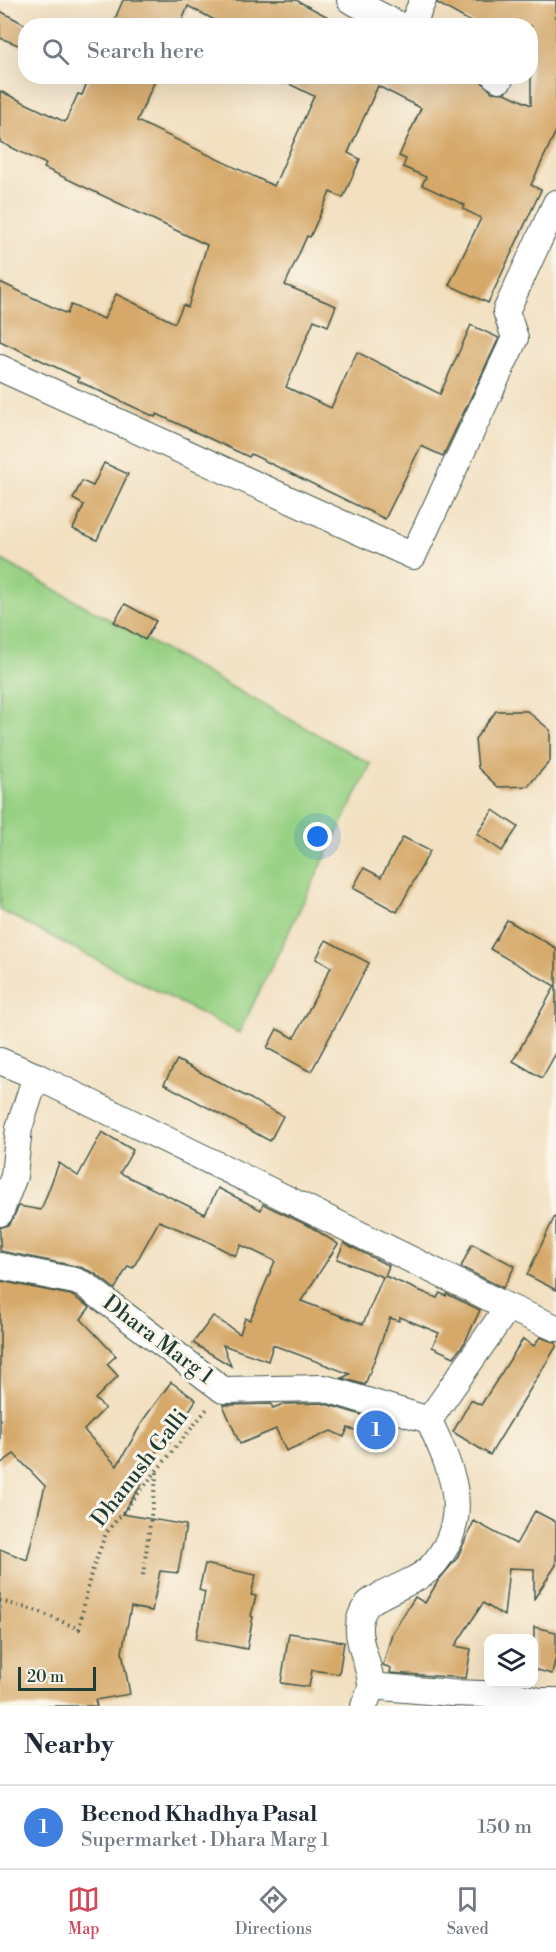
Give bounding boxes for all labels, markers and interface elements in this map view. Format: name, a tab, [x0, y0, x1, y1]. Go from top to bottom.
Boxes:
search box	[18, 18, 538, 84]
icon: search	[39, 35, 72, 68]
text: Search here	[87, 38, 204, 65]
your location	[303, 822, 332, 851]
street label: Dhara Marg 1	[97, 1290, 219, 1391]
street label: Dhanush Galli	[86, 1404, 194, 1532]
pin: 1	[356, 1408, 395, 1452]
map controls	[484, 1634, 538, 1688]
button: layers	[484, 1634, 538, 1688]
scale bar	[18, 1664, 96, 1692]
text: 20 m	[27, 1667, 64, 1687]
text: Nearby	[24, 1729, 114, 1761]
text: Beenod Khadhya Pasal	[81, 1801, 317, 1828]
text: 1	[39, 1815, 48, 1840]
text: 150 m	[477, 1815, 532, 1840]
text: Supermarket · Dhara Marg 1	[81, 1828, 329, 1853]
tab: Map	[67, 1883, 100, 1939]
tab: Directions	[235, 1883, 312, 1939]
tab: Saved	[447, 1883, 489, 1939]

